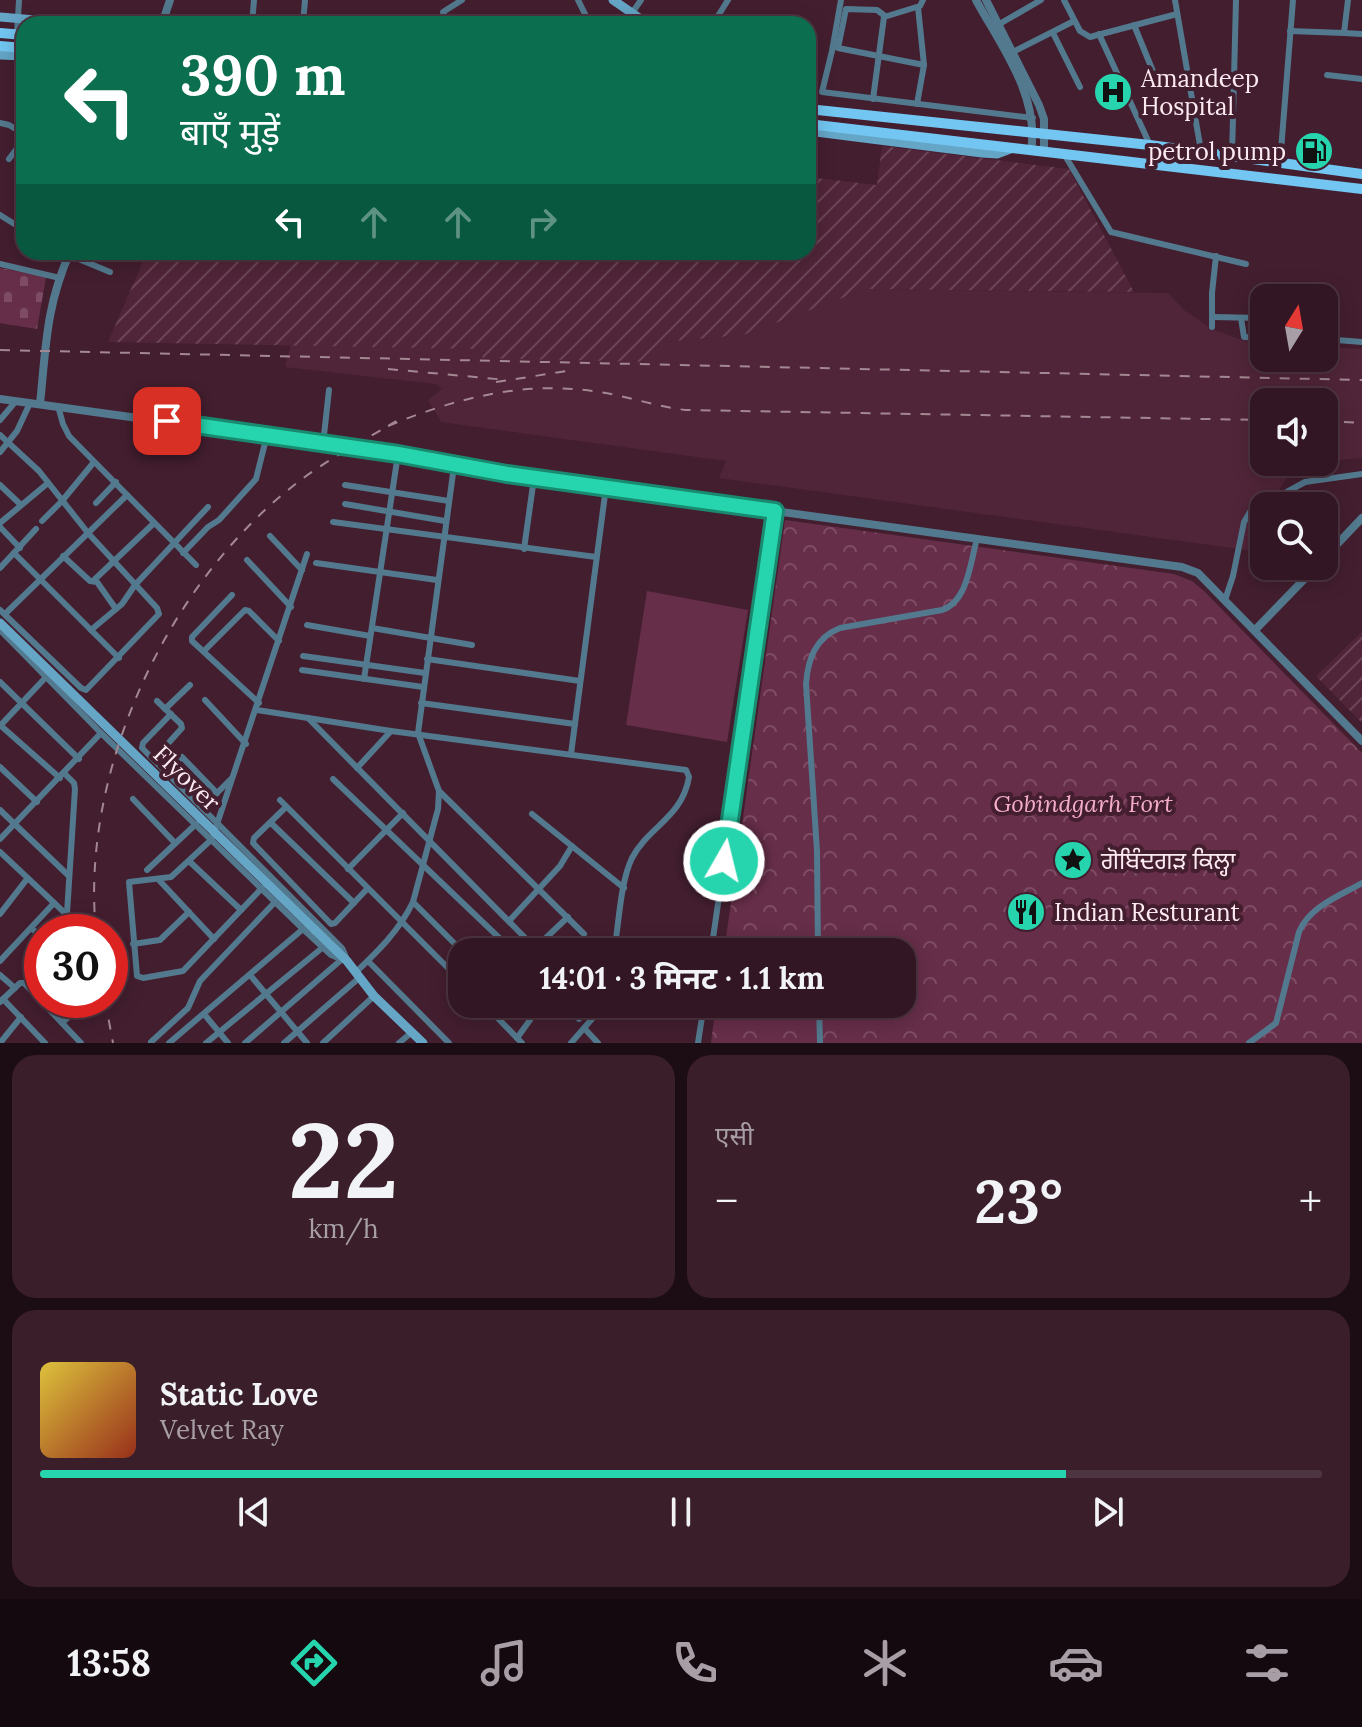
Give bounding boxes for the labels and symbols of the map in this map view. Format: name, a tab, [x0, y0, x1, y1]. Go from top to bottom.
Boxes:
place label: Amandeep Hospital	[1140, 63, 1259, 122]
hospital icon: Amandeep Hospital	[1092, 71, 1134, 113]
fuel station icon: petrol pump	[1293, 130, 1335, 172]
place label: petrol pump	[1148, 136, 1286, 167]
north arrow	[1250, 284, 1338, 372]
pin	[133, 387, 201, 455]
street label: Flyover	[147, 739, 227, 818]
park label: Gobindgarh Fort	[993, 788, 1173, 819]
position arrow	[682, 819, 766, 903]
place icon: ਗੋਬਿੰਦਗੜ ਕਿਲ੍ਹਾ	[1052, 839, 1094, 881]
place label: ਗੋਬਿੰਦਗੜ ਕਿਲ੍ਹਾ	[1100, 845, 1236, 877]
restaurant icon: Indian Resturant	[1005, 891, 1047, 933]
place label: Indian Resturant	[1054, 897, 1240, 928]
speed limit sign: 30	[24, 914, 128, 1018]

